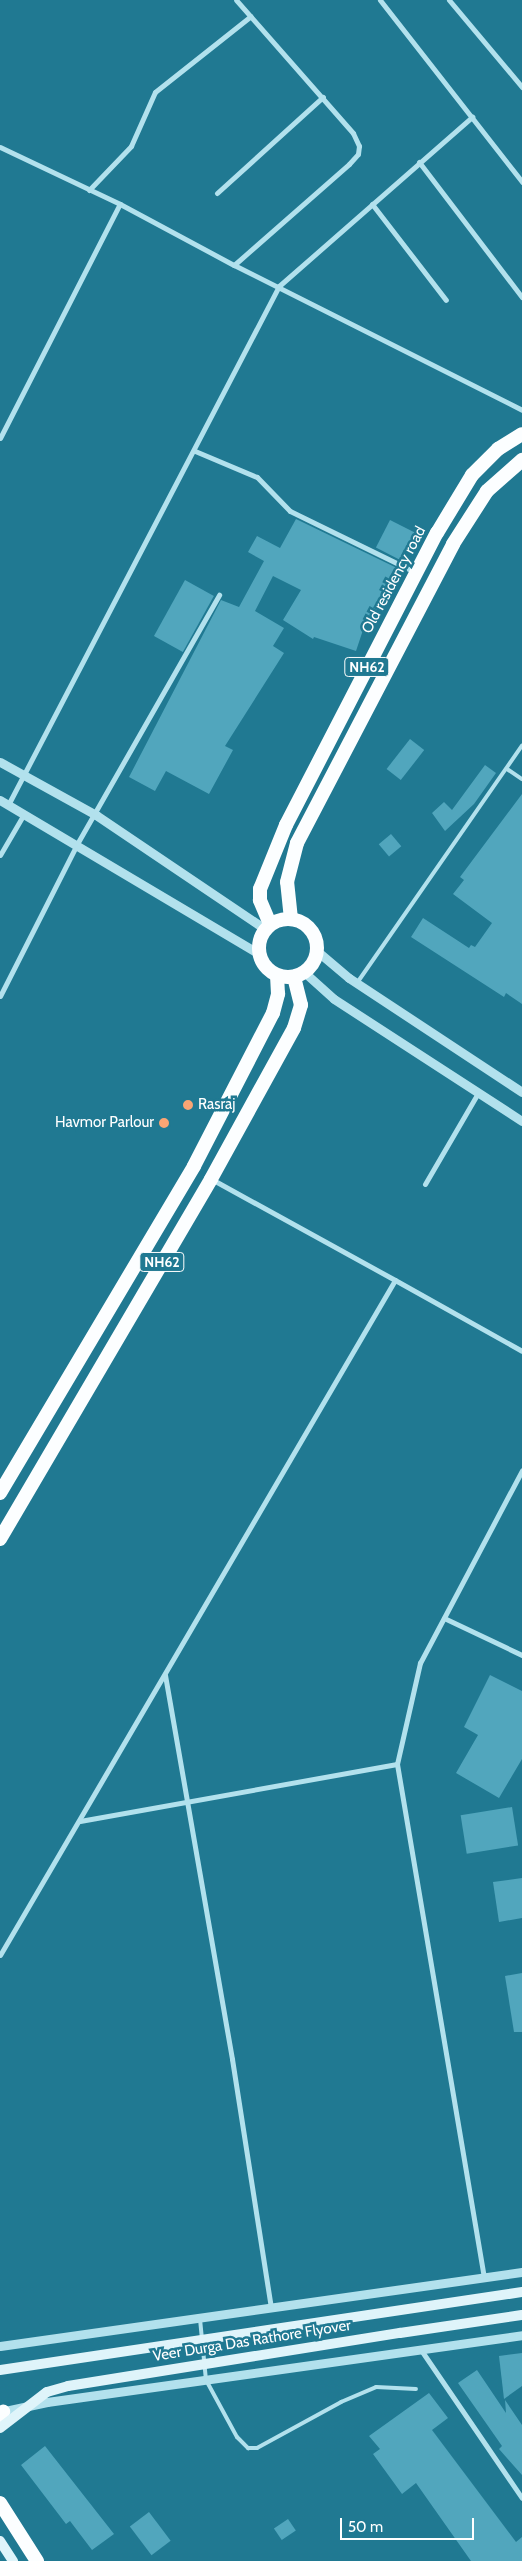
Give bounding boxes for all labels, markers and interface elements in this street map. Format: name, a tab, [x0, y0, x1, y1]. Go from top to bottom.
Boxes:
street label: Old residency road	[358, 523, 430, 637]
road number: NH62	[343, 656, 391, 679]
place label: Rasraj	[198, 1096, 235, 1114]
marker: Rasraj	[182, 1099, 194, 1111]
place label: Havmor Parlour	[55, 1114, 154, 1132]
marker: Havmor Parlour	[158, 1117, 170, 1129]
road number: NH62	[138, 1250, 186, 1274]
street label: Veer Durga Das Rathore Flyover	[152, 2316, 352, 2366]
scale bar	[342, 2508, 476, 2540]
text: 50 m	[348, 2518, 383, 2536]

